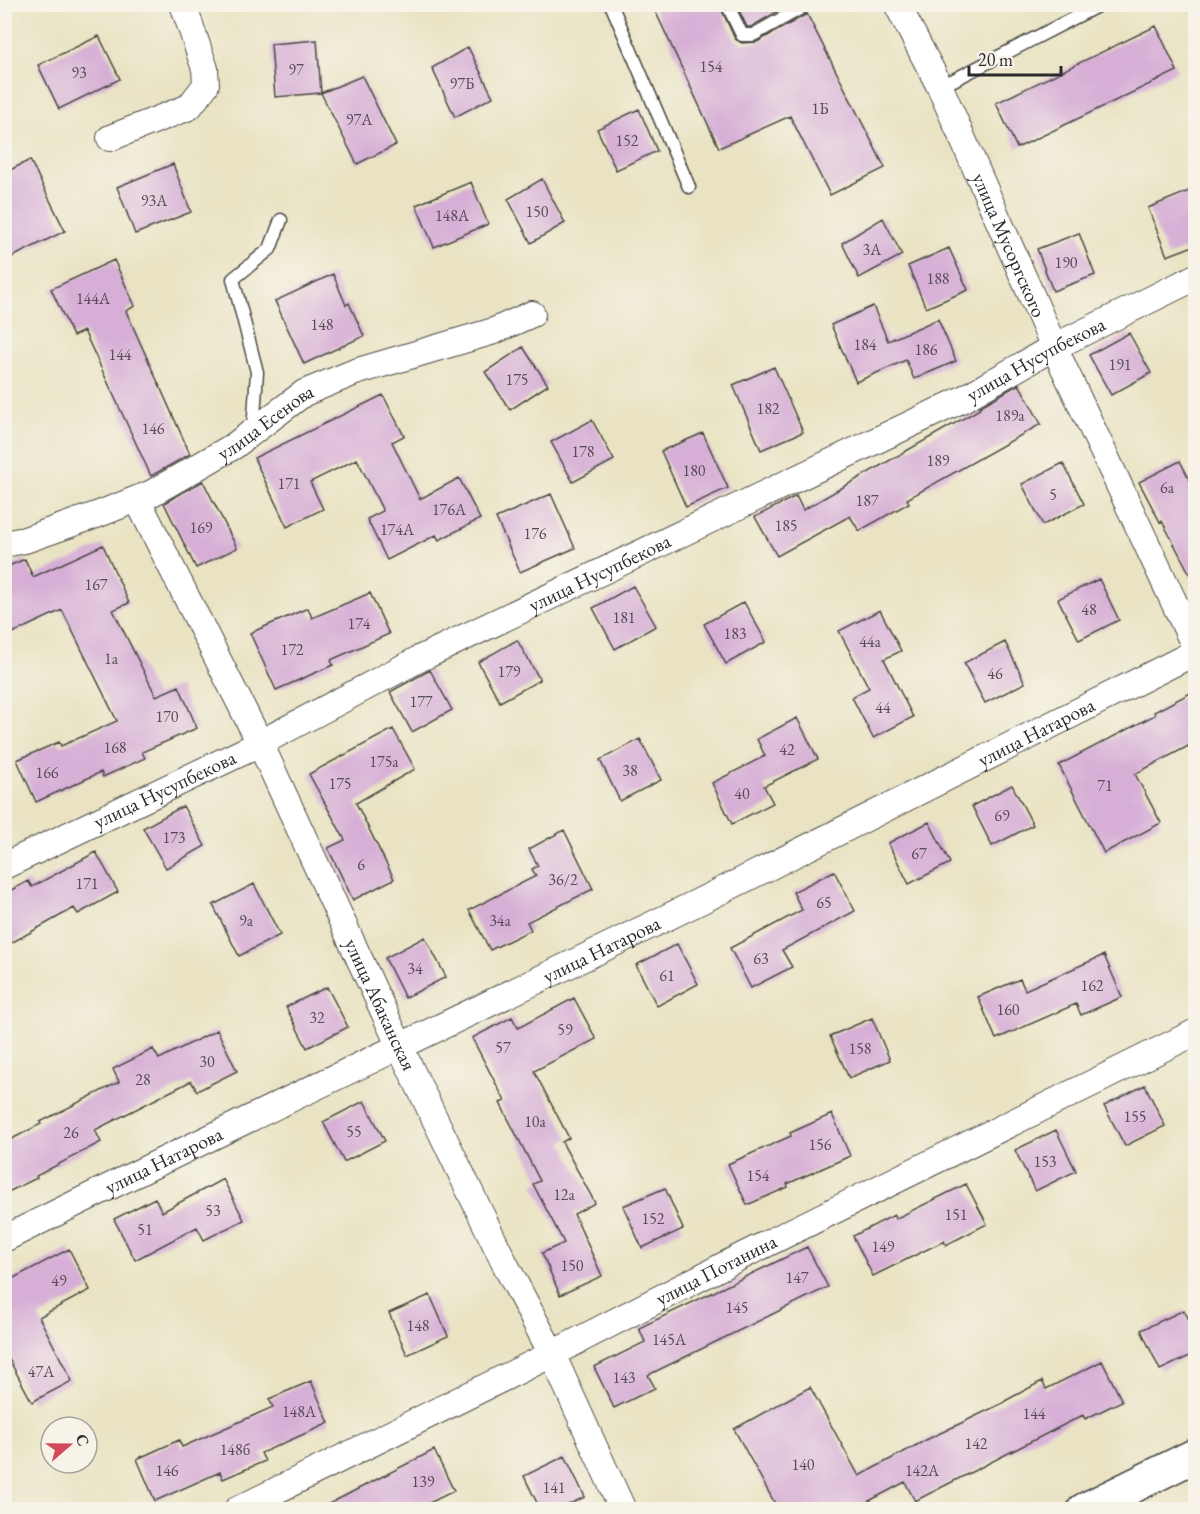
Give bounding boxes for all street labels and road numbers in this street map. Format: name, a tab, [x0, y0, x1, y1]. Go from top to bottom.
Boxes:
street label: улица Мусоргского	[966, 169, 1052, 321]
street label: улица Нусупбекова	[962, 311, 1110, 407]
street label: улица Есенова	[213, 378, 317, 466]
street label: улица Нусупбекова	[524, 528, 675, 618]
street label: улица Натарова	[973, 692, 1099, 773]
street label: улица Нусупбекова	[89, 744, 240, 834]
street label: улица Натарова	[538, 910, 665, 989]
street label: улица Абаканская	[339, 934, 422, 1075]
street label: улица Натарова	[100, 1121, 227, 1200]
street label: улица Потанина	[651, 1228, 781, 1311]

